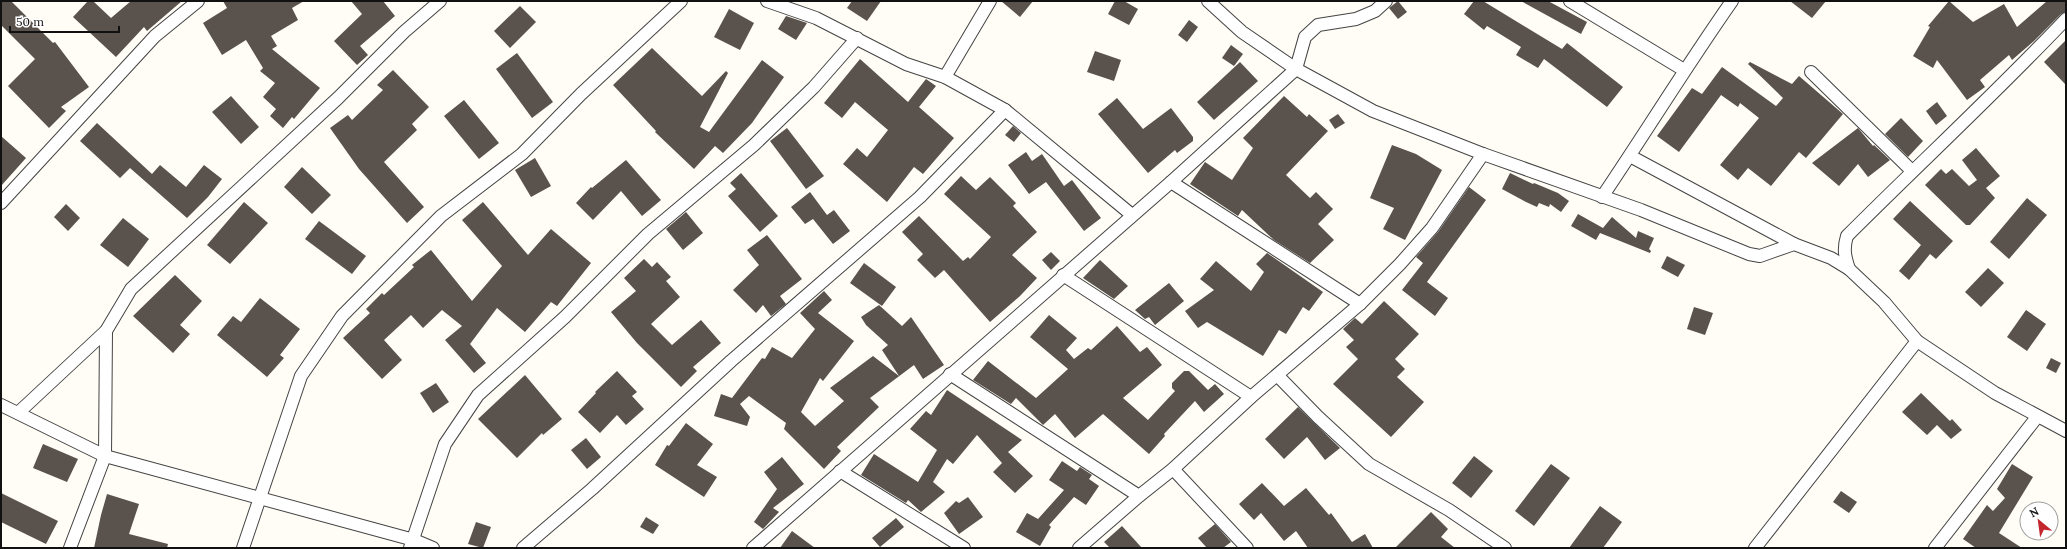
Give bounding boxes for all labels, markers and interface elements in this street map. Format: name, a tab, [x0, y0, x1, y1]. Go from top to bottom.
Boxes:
scale bar	[10, 8, 119, 34]
text: 50 m	[16, 14, 44, 29]
north arrow	[2019, 501, 2059, 541]
text: N	[2027, 504, 2042, 520]

